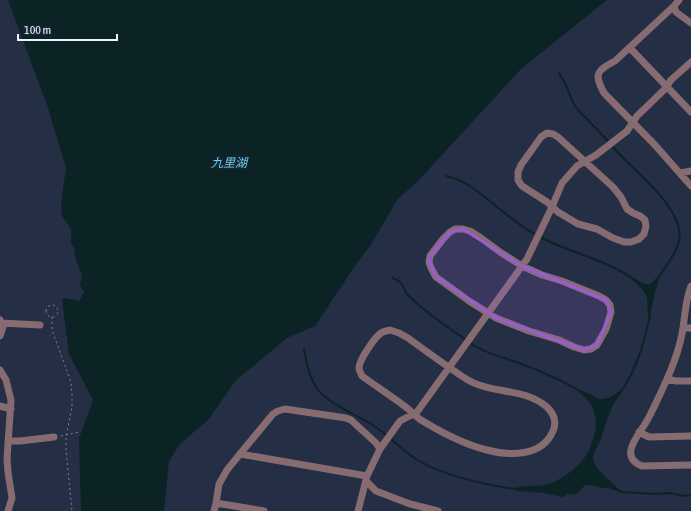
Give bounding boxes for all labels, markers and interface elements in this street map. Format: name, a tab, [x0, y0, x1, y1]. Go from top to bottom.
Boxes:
scale bar	[18, 16, 117, 42]
text: 100 m	[24, 23, 51, 37]
water label: 九里湖	[211, 156, 249, 170]

